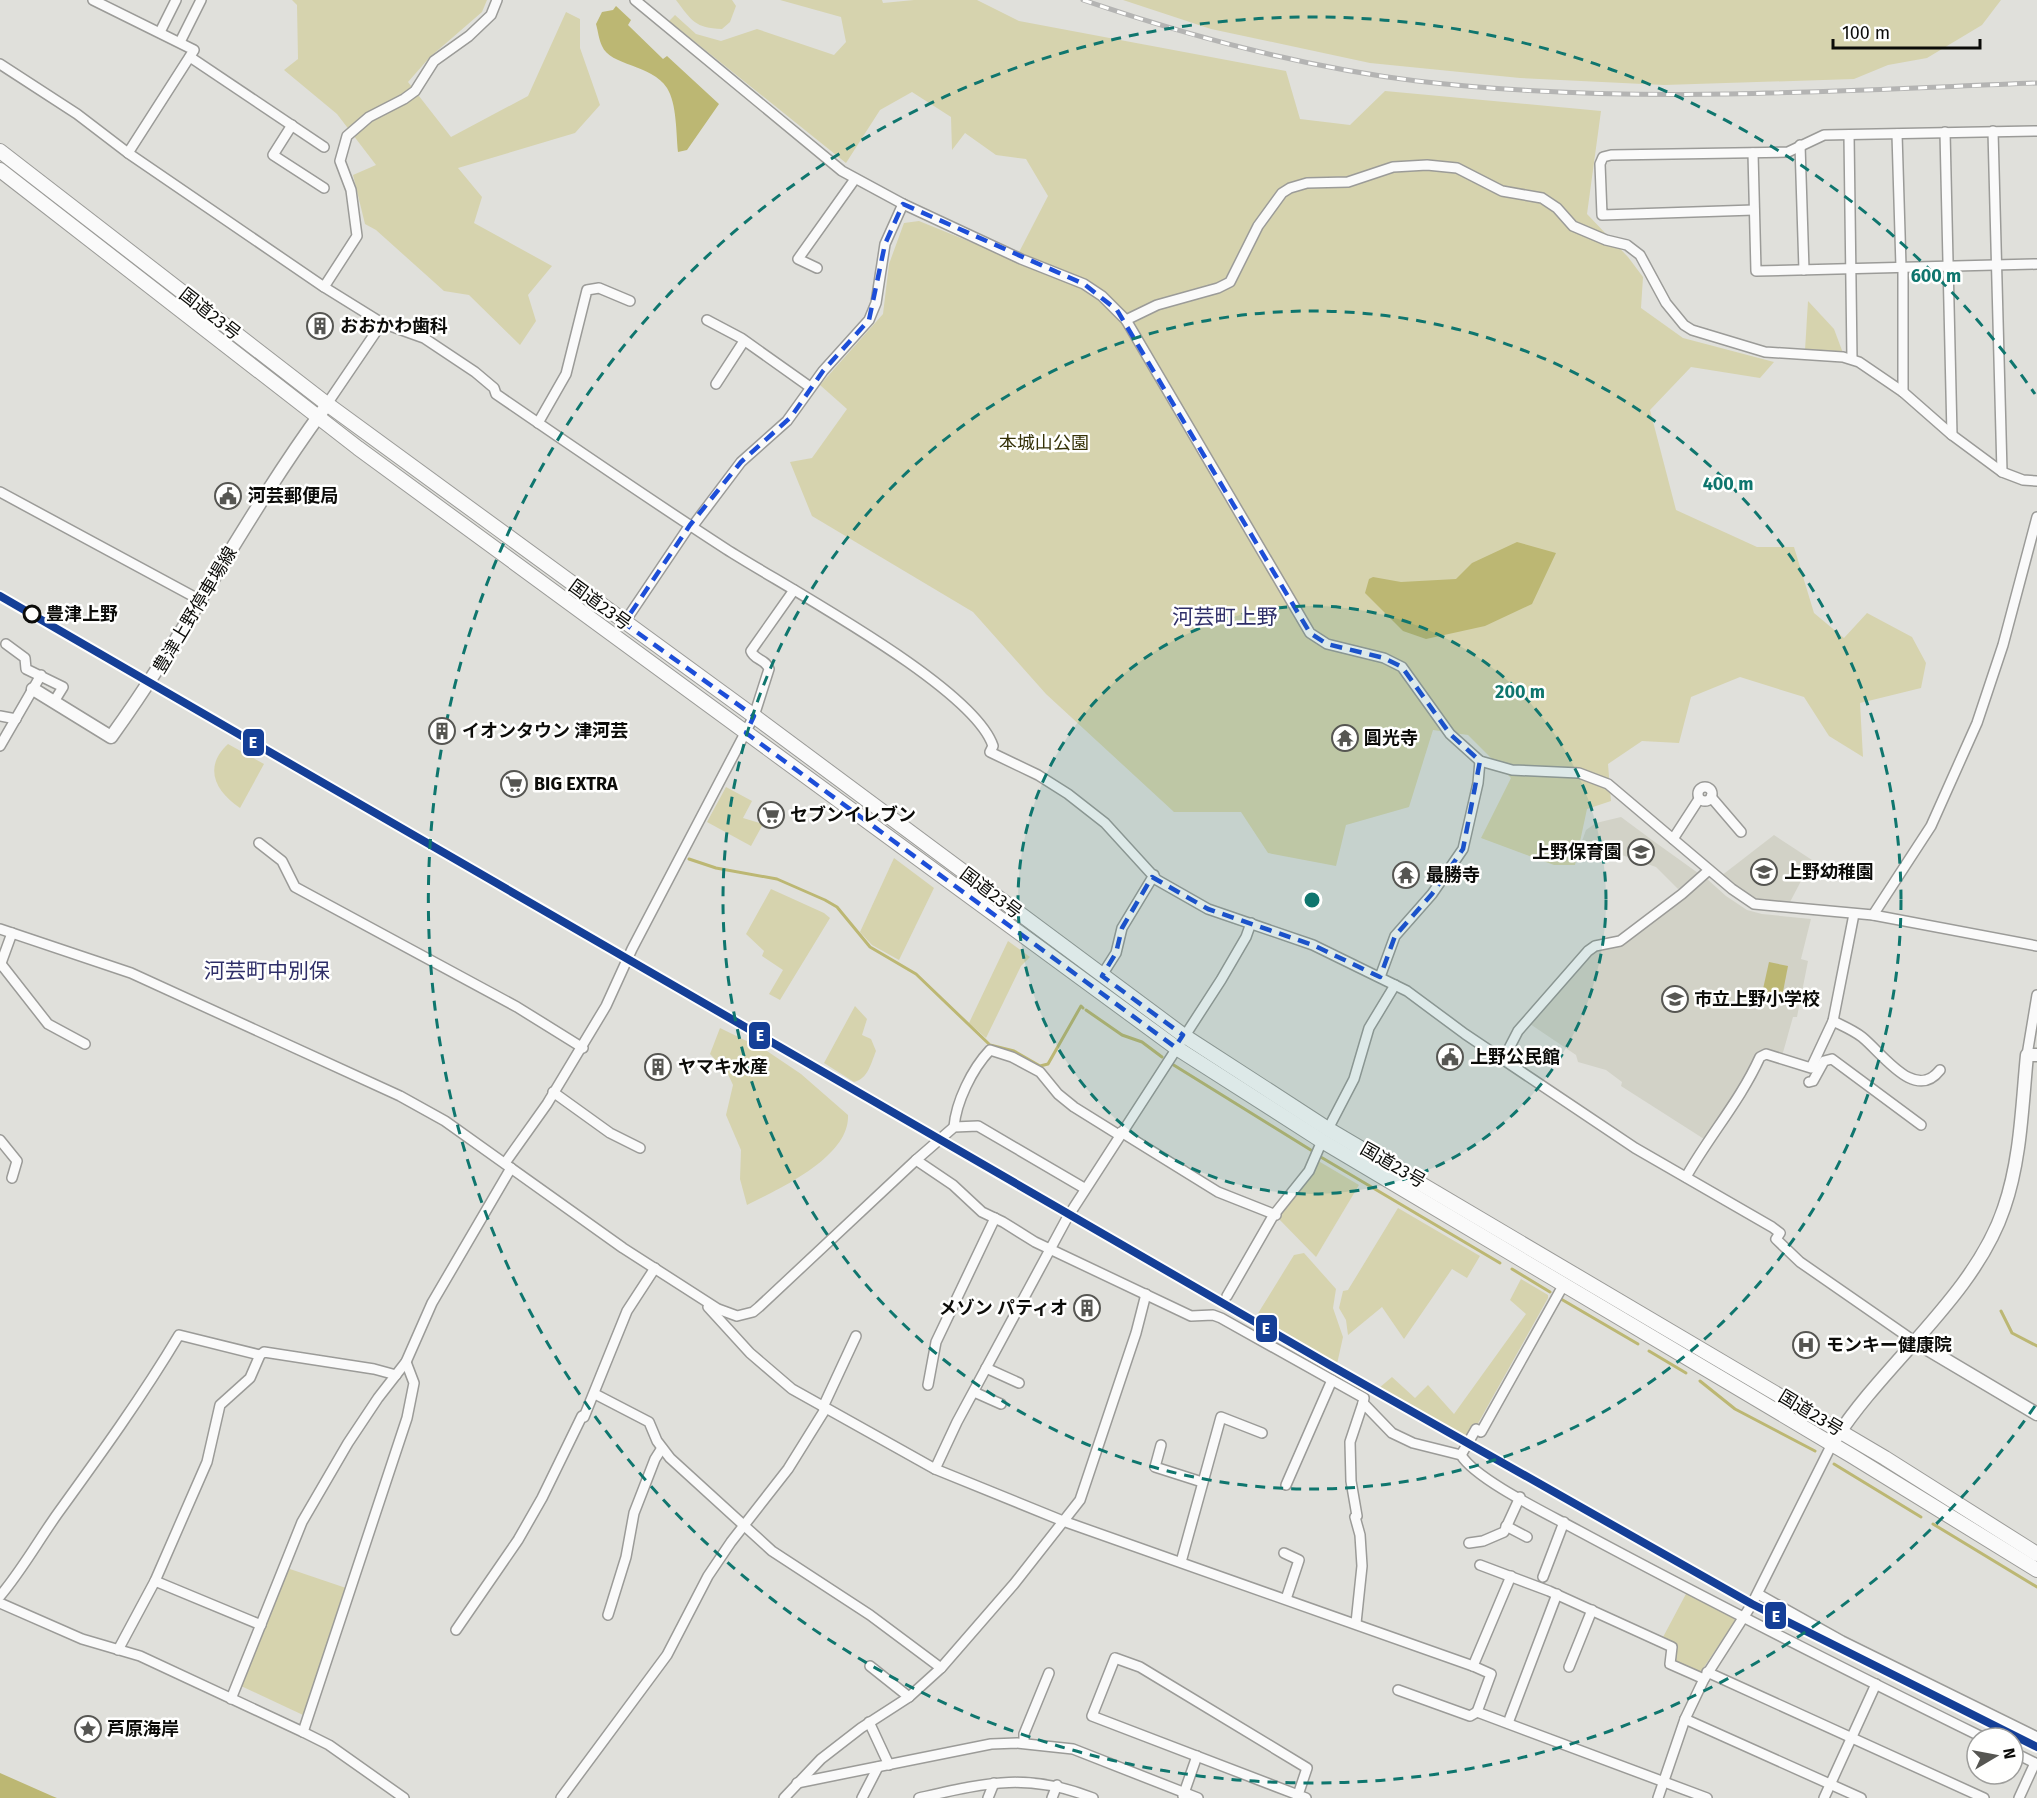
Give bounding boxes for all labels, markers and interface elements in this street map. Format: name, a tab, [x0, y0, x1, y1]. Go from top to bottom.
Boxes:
scale bar	[1833, 12, 1980, 50]
text: 100 m	[1842, 22, 1890, 44]
text: 600 m	[1911, 265, 1961, 287]
street label: 国道23号	[175, 283, 245, 345]
building icon: おおかわ歯科	[305, 311, 335, 341]
place label: おおかわ歯科	[340, 315, 448, 337]
park label: 本城山公園	[999, 432, 1089, 454]
text: 400 m	[1703, 473, 1753, 495]
public building icon: 河芸郵便局	[213, 481, 243, 511]
place label: 河芸郵便局	[248, 485, 338, 507]
street label: 豊津上野停車場線	[148, 543, 242, 677]
street label: 国道23号	[564, 575, 636, 635]
place label: 豊津上野	[46, 603, 118, 625]
district label: 河芸町上野	[1173, 604, 1278, 630]
marker: 豊津上野	[23, 605, 41, 623]
text: 200 m	[1495, 681, 1545, 703]
building icon: イオンタウン 津河芸	[427, 716, 457, 746]
place label: イオンタウン 津河芸	[462, 720, 628, 742]
temple icon: 圓光寺	[1330, 723, 1360, 753]
place label: 圓光寺	[1364, 727, 1418, 749]
line badge: E	[242, 728, 265, 757]
text: E	[249, 733, 257, 752]
supermarket icon: BIG EXTRA	[499, 769, 529, 799]
place label: BIG EXTRA	[534, 773, 618, 795]
supermarket icon: セブンイレブン	[756, 800, 786, 830]
place label: セブンイレブン	[790, 804, 916, 826]
school or university icon: 上野保育園	[1626, 837, 1656, 867]
place label: 上野保育園	[1532, 841, 1622, 863]
school or university icon: 上野幼稚園	[1749, 857, 1779, 887]
temple icon: 最勝寺	[1391, 860, 1421, 890]
place label: 上野幼稚園	[1784, 861, 1874, 883]
street label: 国道23号	[956, 863, 1026, 923]
place label: 最勝寺	[1426, 864, 1480, 886]
centre of rings	[1302, 890, 1322, 910]
district label: 河芸町中別保	[204, 958, 330, 984]
school or university icon: 市立上野小学校	[1660, 984, 1690, 1014]
place label: 市立上野小学校	[1694, 988, 1820, 1010]
line badge: E	[748, 1021, 771, 1050]
text: E	[756, 1026, 764, 1045]
public building icon: 上野公民館	[1435, 1042, 1465, 1072]
place label: 上野公民館	[1470, 1046, 1560, 1068]
building icon: ヤマキ水産	[643, 1052, 673, 1082]
place label: ヤマキ水産	[678, 1056, 768, 1078]
street label: 国道23号	[1356, 1138, 1430, 1192]
building icon: メゾン パティオ	[1072, 1293, 1102, 1323]
place label: メゾン パティオ	[939, 1297, 1068, 1319]
line badge: E	[1255, 1314, 1278, 1343]
text: E	[1262, 1319, 1270, 1338]
hospital icon: モンキー健康院	[1791, 1330, 1821, 1360]
place label: モンキー健康院	[1826, 1334, 1952, 1356]
street label: 国道23号	[1775, 1385, 1847, 1441]
line badge: E	[1764, 1601, 1787, 1630]
text: E	[1772, 1607, 1780, 1626]
place icon: 芦原海岸	[73, 1714, 103, 1744]
place label: 芦原海岸	[107, 1718, 179, 1740]
north arrow	[1965, 1726, 2025, 1786]
text: N	[1999, 1747, 2020, 1760]

